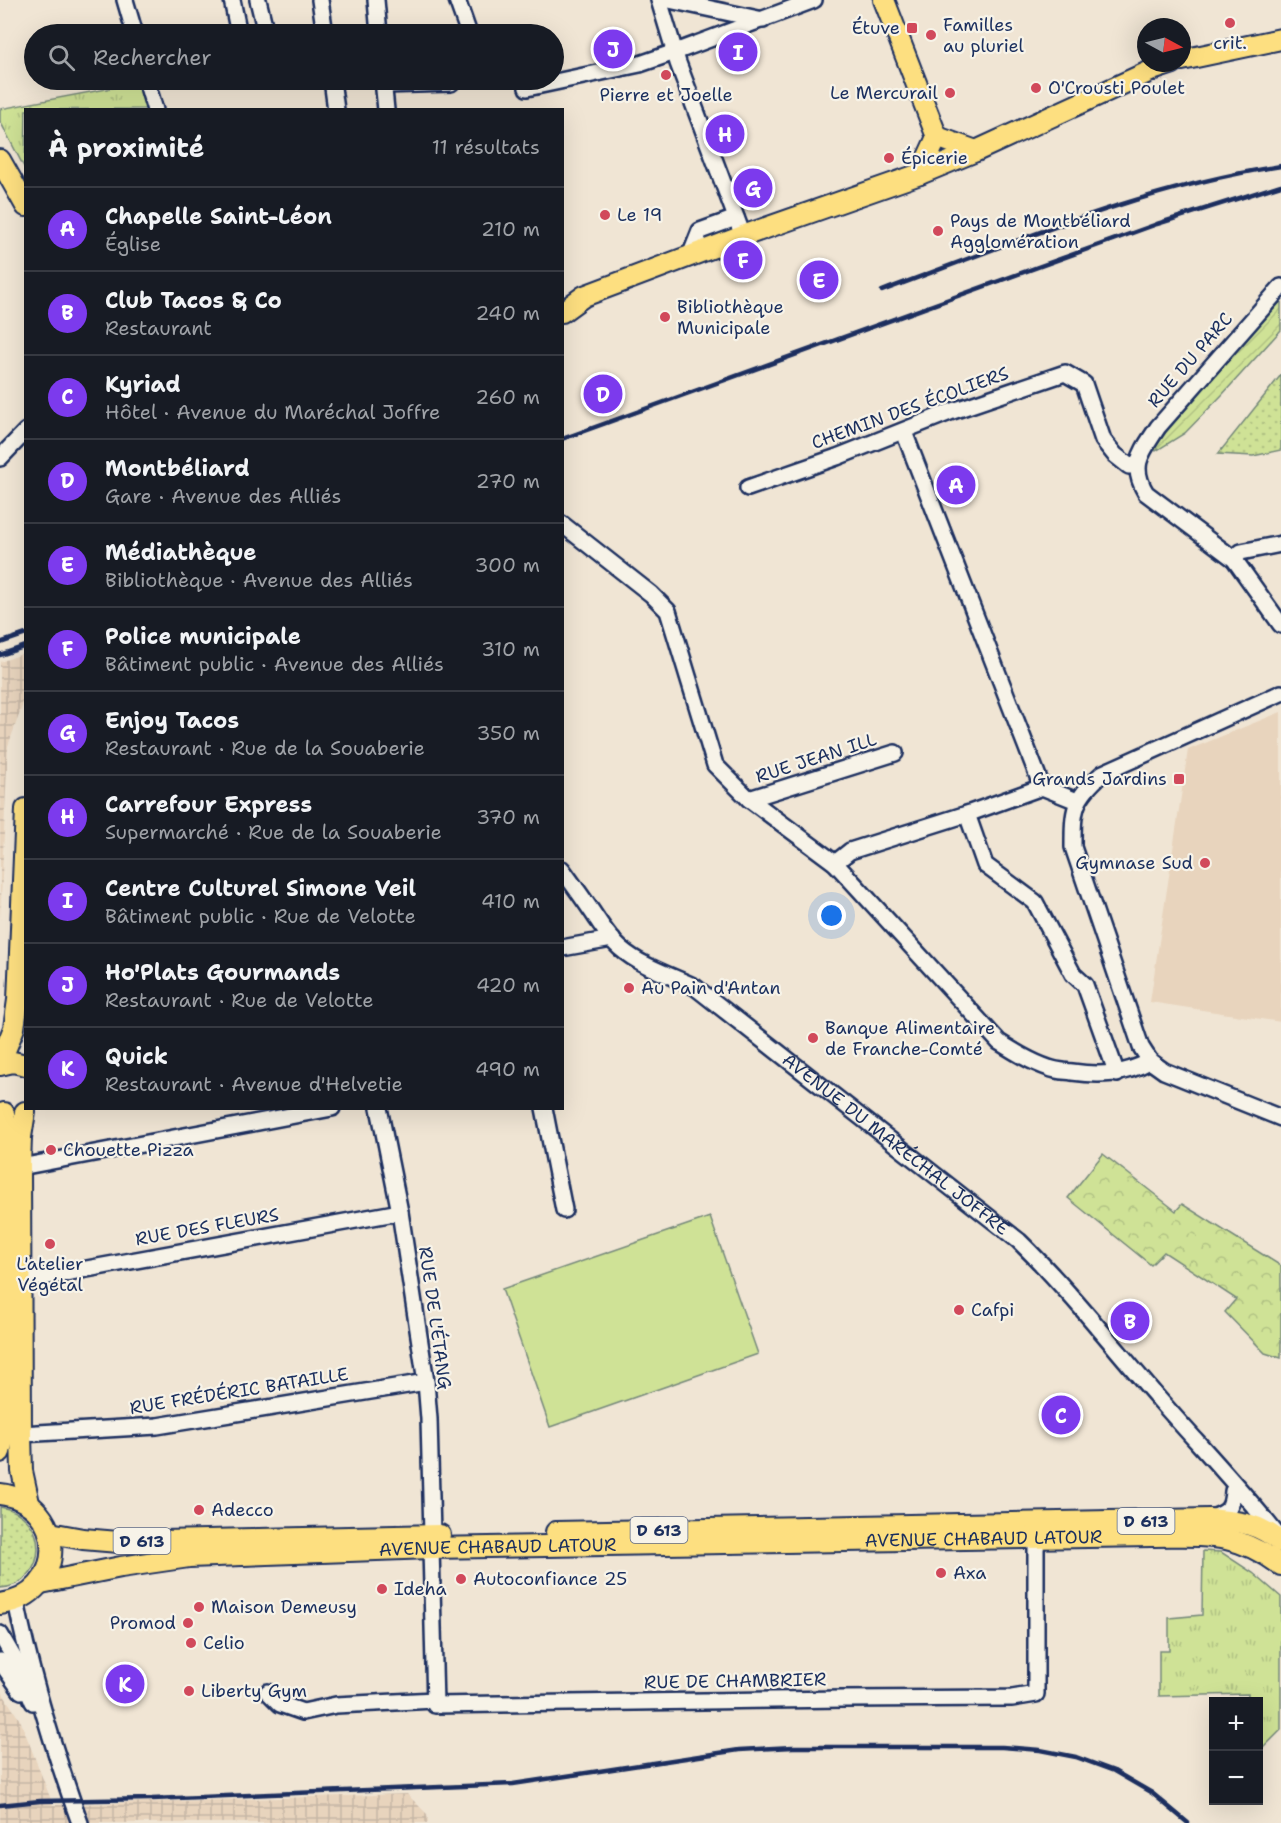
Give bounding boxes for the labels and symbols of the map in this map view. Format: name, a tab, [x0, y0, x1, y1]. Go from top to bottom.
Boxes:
place label: Familles au pluriel	[943, 13, 1025, 58]
place label: Étuve	[852, 16, 900, 40]
marker: crit.	[1223, 16, 1237, 30]
north arrow	[1137, 18, 1191, 72]
marker: Étuve	[905, 21, 919, 35]
pin: J	[594, 26, 632, 72]
marker: Familles au pluriel	[924, 28, 938, 42]
pin: I	[718, 29, 758, 74]
place label: crit.	[1213, 31, 1247, 55]
marker: Pierre et Joelle	[659, 68, 673, 82]
place label: O'Crousti Poulet	[1048, 76, 1185, 100]
place label: Le Mercurail	[830, 81, 939, 105]
marker: O'Crousti Poulet	[1029, 81, 1043, 95]
place label: Pierre et Joelle	[599, 83, 733, 107]
marker: Le Mercurail	[943, 86, 957, 100]
pin: H	[706, 112, 744, 156]
place label: Épicerie	[901, 146, 968, 170]
marker: Épicerie	[882, 151, 896, 165]
pin: G	[734, 166, 772, 210]
place label: Le 19	[617, 203, 662, 227]
marker: Le 19	[598, 208, 612, 222]
place label: Pays de Montbéliard Agglomération	[950, 209, 1131, 254]
marker: Pays de Montbéliard Agglomération	[931, 224, 945, 238]
pin: F	[724, 238, 762, 282]
pin: E	[800, 258, 838, 302]
place label: Bibliothèque Municipale	[677, 295, 784, 340]
street label: RUE DU PARC	[1142, 307, 1238, 413]
marker: Bibliothèque Municipale	[658, 310, 672, 324]
street label: CHEMIN DES ÉCOLIERS	[808, 361, 1012, 455]
pin: D	[584, 372, 622, 416]
pin: A	[936, 462, 976, 508]
street label: RUE JEAN ILL	[753, 727, 880, 789]
place label: Grands Jardins	[1032, 767, 1167, 791]
marker: Grands Jardins	[1172, 772, 1186, 786]
place label: Gymnase Sud	[1075, 851, 1193, 875]
marker: Gymnase Sud	[1198, 856, 1212, 870]
your location	[817, 901, 846, 930]
place label: Au Pain d'Antan	[641, 976, 780, 1000]
marker: Au Pain d'Antan	[622, 981, 636, 995]
place label: Banque Alimentaire de Franche-Comté	[825, 1016, 995, 1061]
marker: Banque Alimentaire de Franche-Comté	[806, 1031, 820, 1045]
street label: AVENUE DU MARÉCHAL JOFFRE	[777, 1048, 1014, 1241]
place label: Chouette Pizza	[63, 1138, 194, 1162]
marker: Chouette Pizza	[44, 1143, 58, 1157]
street label: RUE DES FLEURS	[133, 1203, 281, 1251]
marker: L'atelier Végétal	[43, 1237, 57, 1251]
street label: RUE DE L'ÉTANG	[413, 1245, 457, 1391]
place label: L'atelier Végétal	[16, 1252, 84, 1297]
place label: Cafpi	[971, 1298, 1014, 1322]
pin: B	[1110, 1298, 1150, 1344]
marker: Cafpi	[952, 1303, 966, 1317]
street label: RUE FRÉDÉRIC BATAILLE	[128, 1362, 350, 1420]
pin: C	[1042, 1392, 1080, 1438]
place label: Adecco	[211, 1498, 274, 1522]
marker: Adecco	[192, 1503, 206, 1517]
road number: D 613	[1118, 1508, 1174, 1534]
road number: D 613	[630, 1517, 688, 1543]
street label: AVENUE CHABAUD LATOUR	[864, 1525, 1102, 1553]
road number: D 613	[114, 1528, 170, 1554]
street label: AVENUE CHABAUD LATOUR	[378, 1533, 616, 1562]
place label: Axa	[953, 1561, 986, 1585]
marker: Axa	[934, 1566, 948, 1580]
place label: Autoconfiance 25	[473, 1567, 627, 1591]
marker: Autoconfiance 25	[454, 1572, 468, 1586]
place label: Ideha	[394, 1577, 447, 1601]
marker: Ideha	[375, 1582, 389, 1596]
place label: Maison Demeusy	[211, 1595, 357, 1619]
marker: Maison Demeusy	[192, 1600, 206, 1614]
place label: Promod	[110, 1611, 176, 1635]
marker: Promod	[181, 1616, 195, 1630]
place label: Celio	[203, 1631, 245, 1655]
marker: Celio	[184, 1636, 198, 1650]
pin: K	[106, 1662, 144, 1706]
street label: RUE DE CHAMBRIER	[644, 1667, 826, 1695]
place label: Liberty Gym	[201, 1679, 307, 1703]
marker: Liberty Gym	[182, 1684, 196, 1698]

